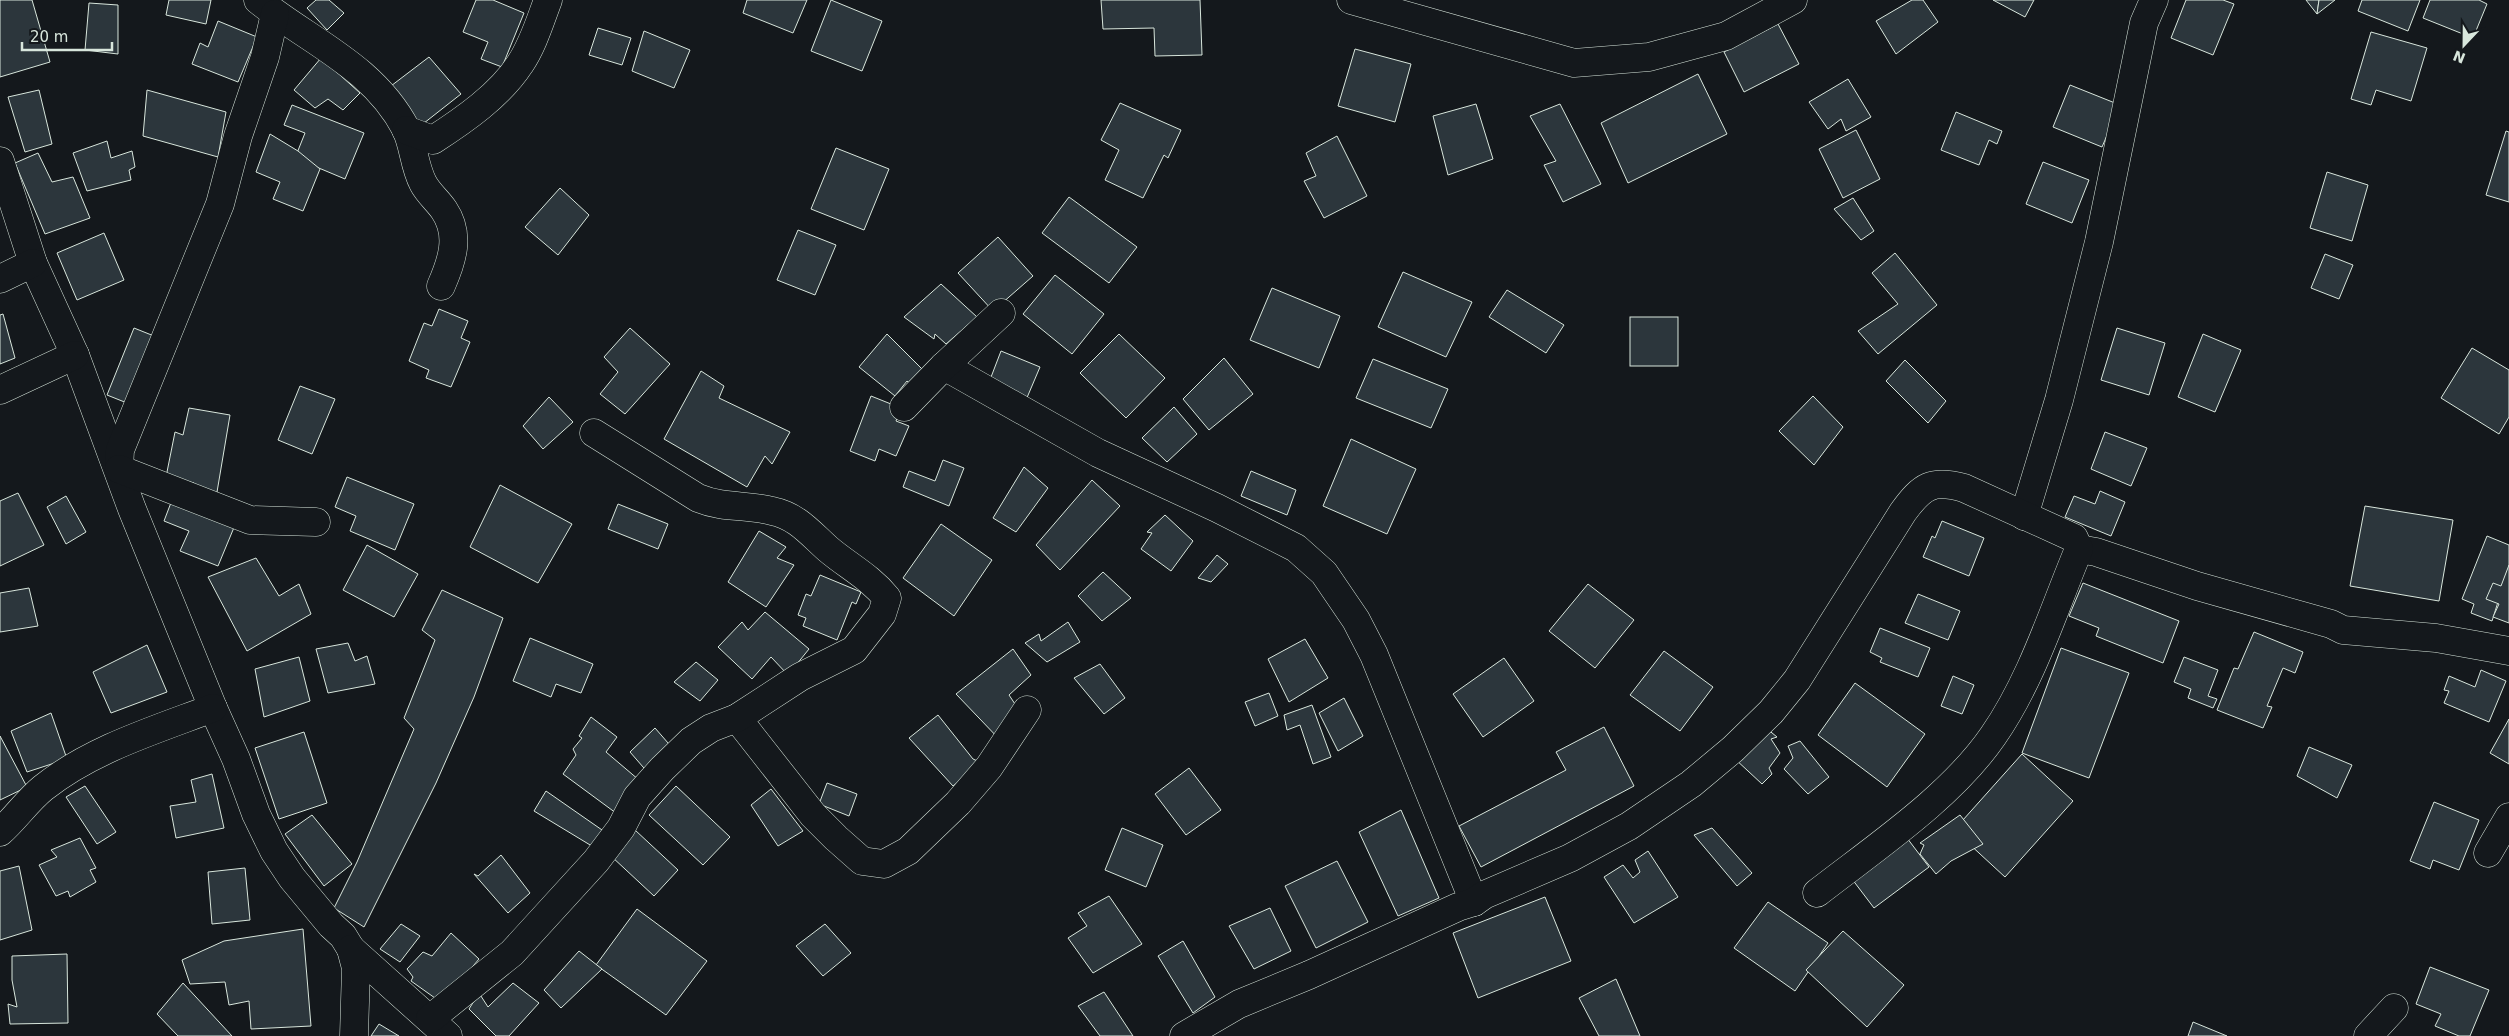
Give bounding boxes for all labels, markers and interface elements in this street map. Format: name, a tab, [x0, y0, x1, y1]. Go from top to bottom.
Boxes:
scale bar	[22, 20, 112, 52]
north arrow	[2439, 20, 2489, 70]
text: 20 m	[30, 28, 68, 46]
text: N	[2451, 47, 2468, 67]

